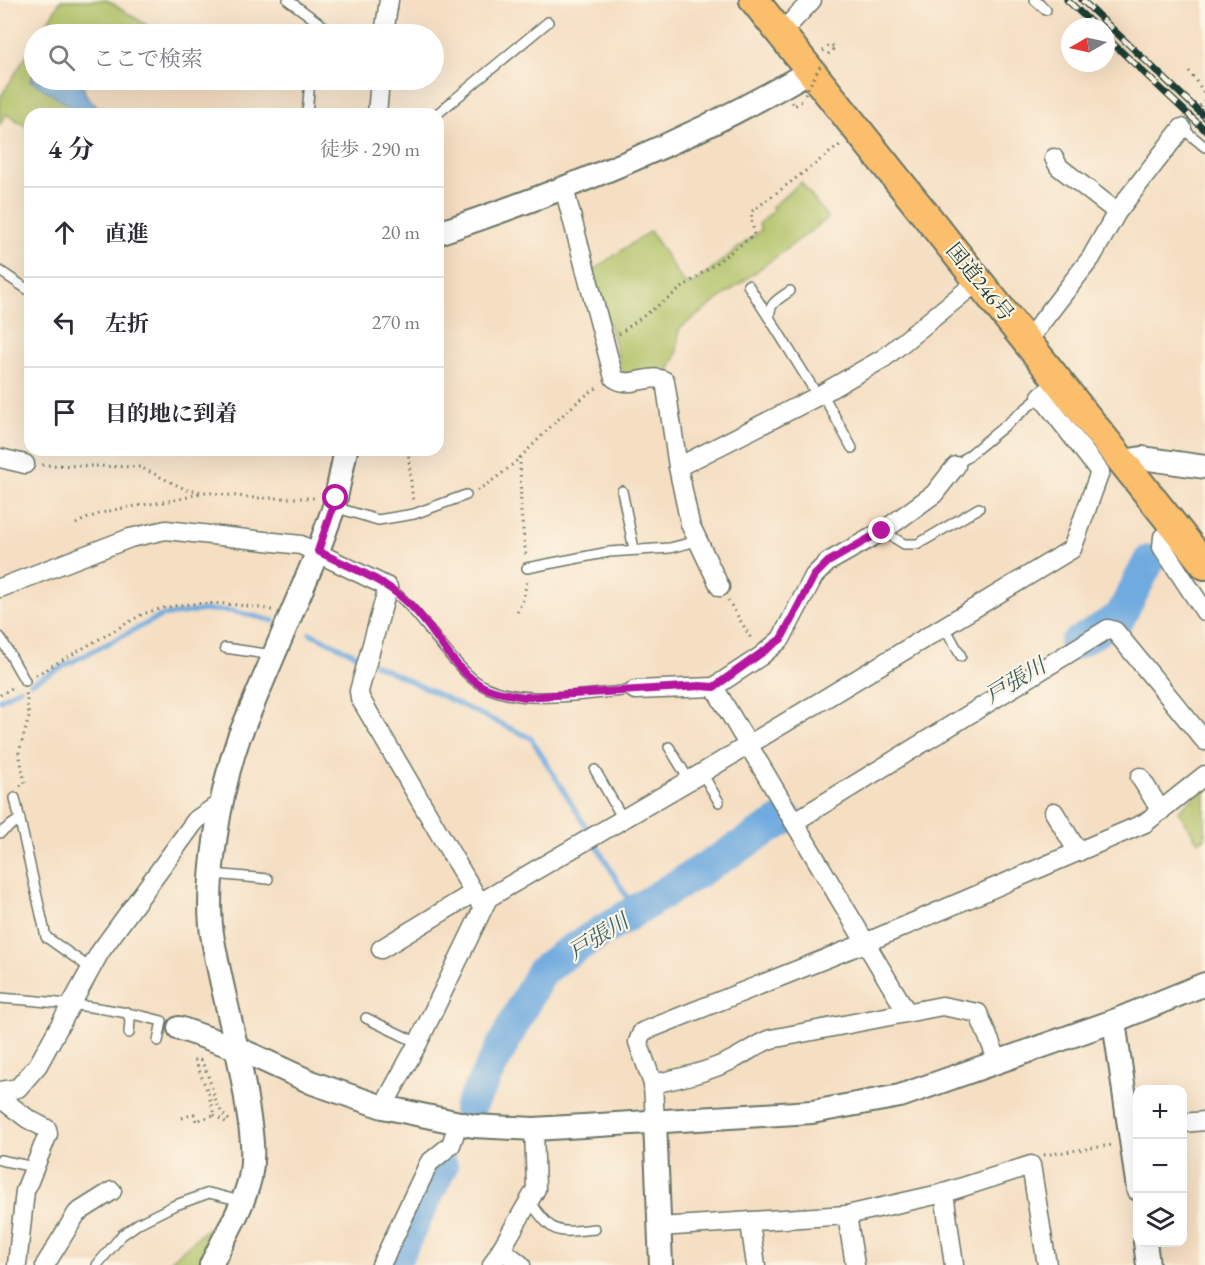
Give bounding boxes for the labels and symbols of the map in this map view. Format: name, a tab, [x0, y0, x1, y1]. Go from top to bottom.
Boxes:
north arrow	[1061, 18, 1115, 72]
street label: 国道246号	[941, 237, 1020, 326]
route start	[322, 484, 348, 510]
route end	[868, 517, 894, 543]
water label: 戸張川	[979, 650, 1053, 710]
water label: 戸張川	[563, 906, 636, 966]

